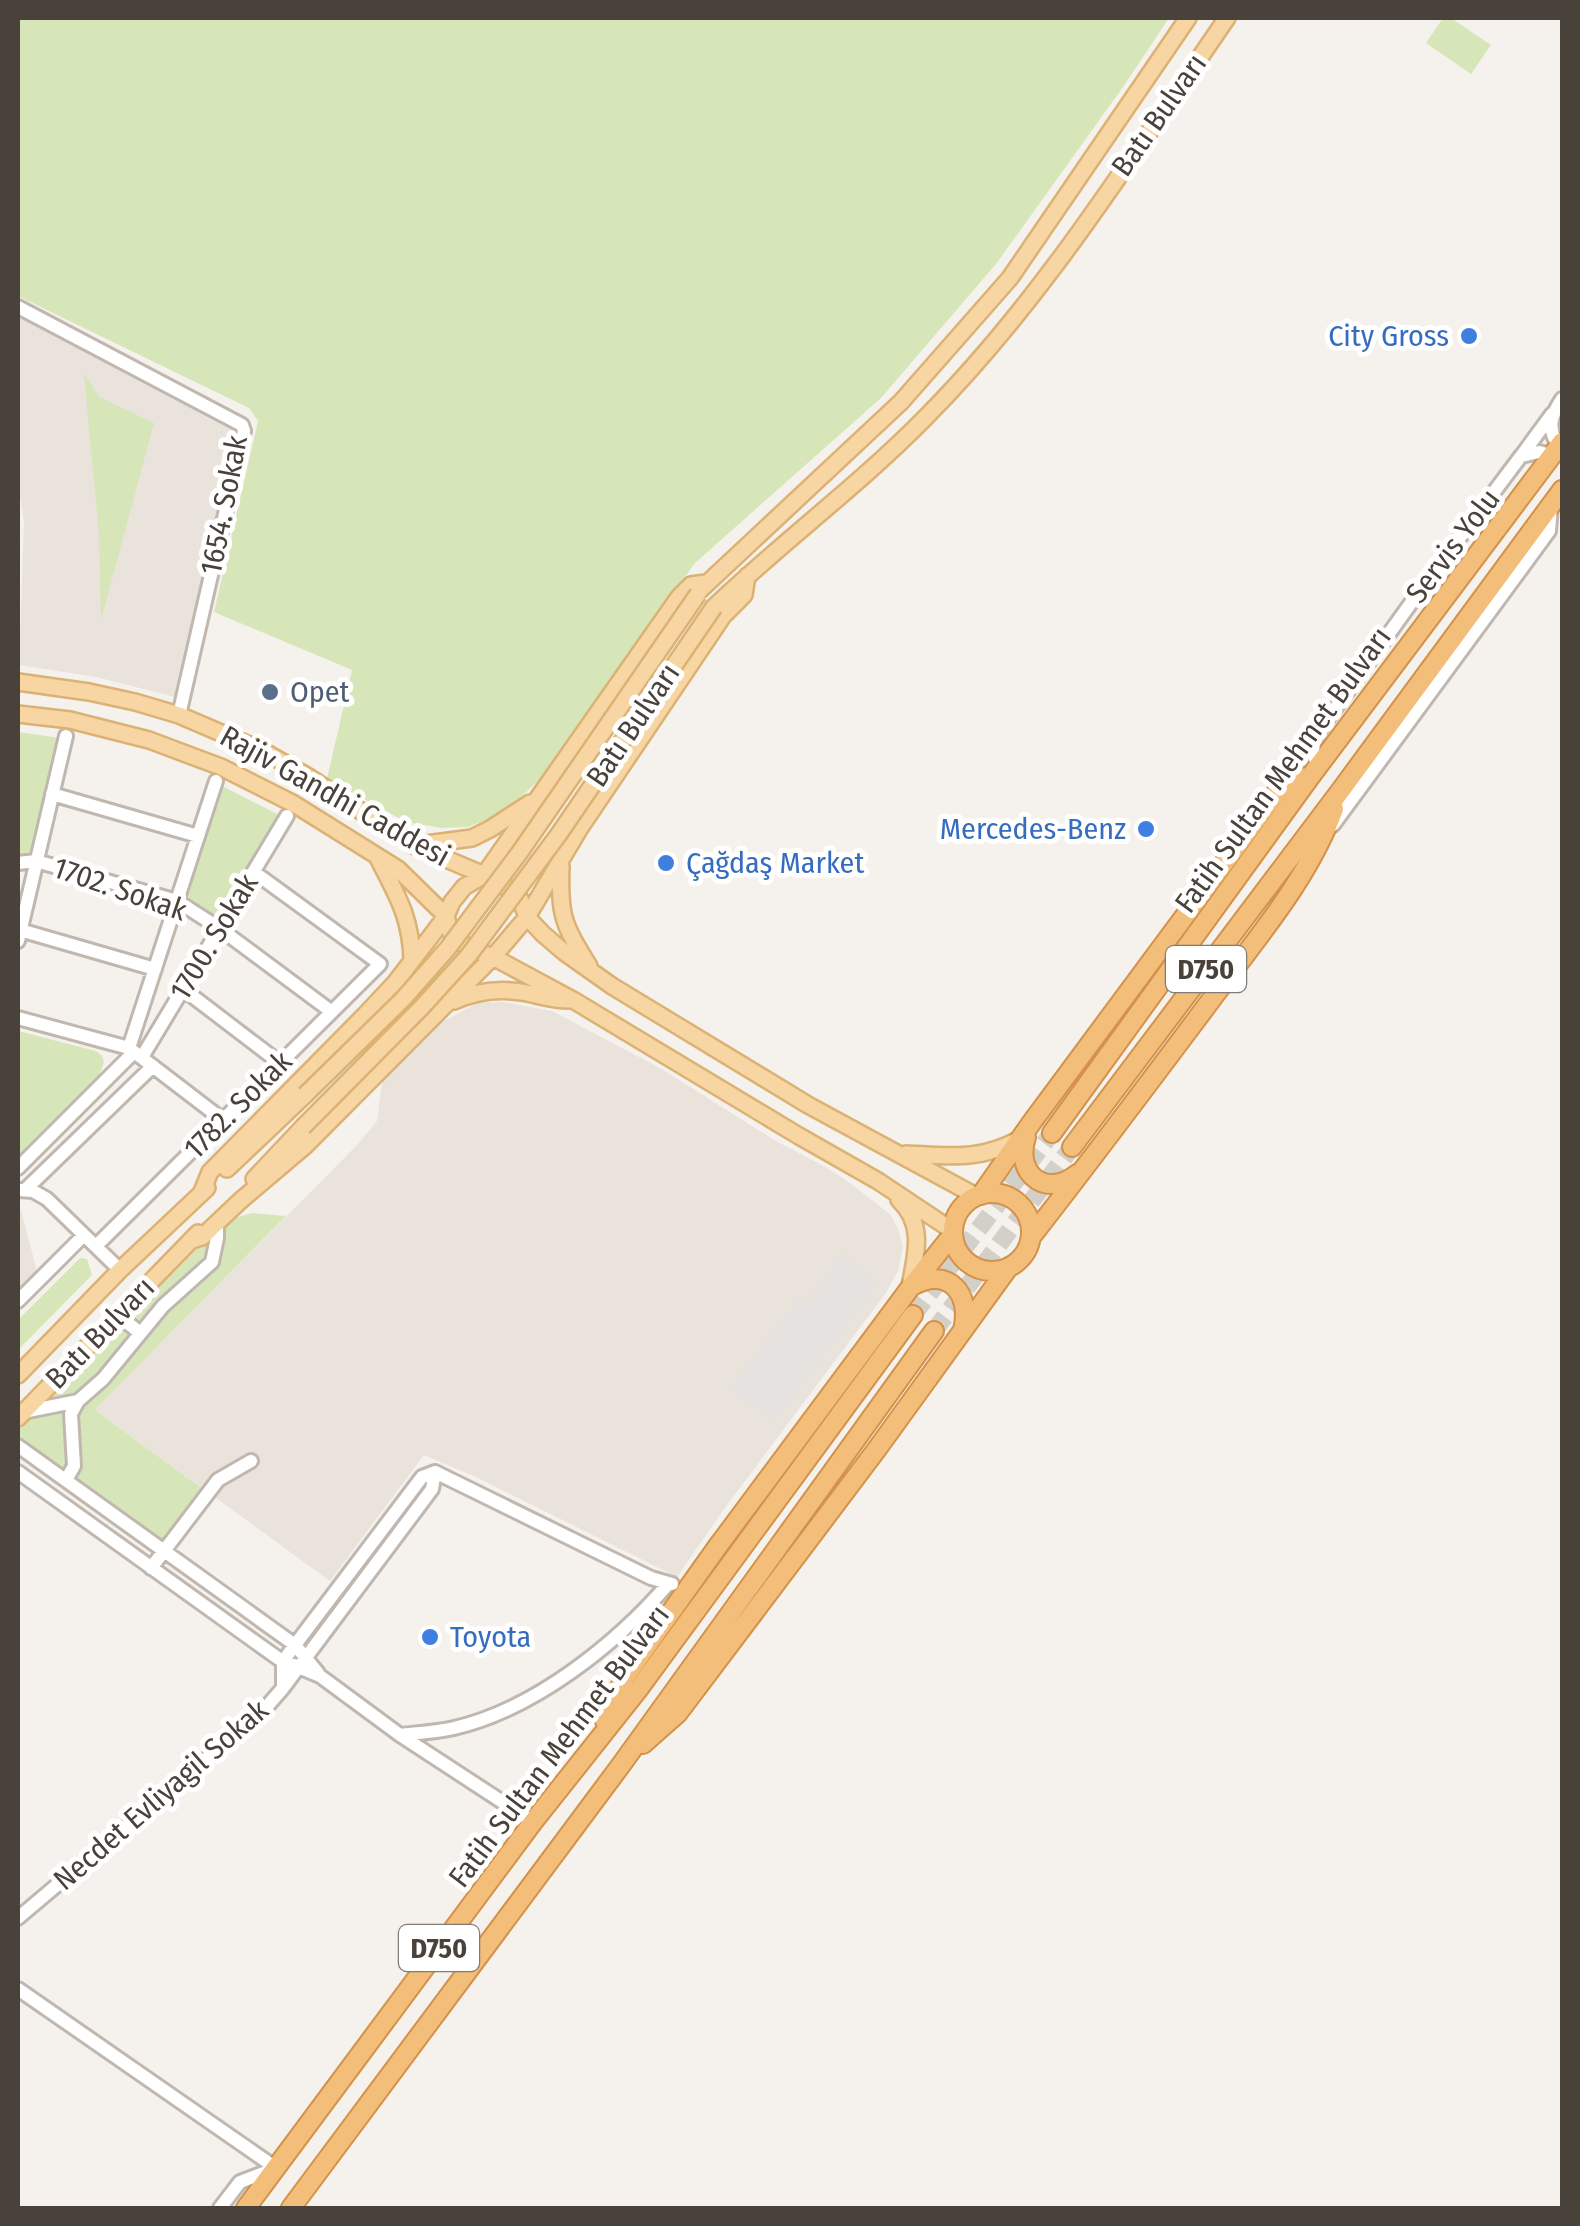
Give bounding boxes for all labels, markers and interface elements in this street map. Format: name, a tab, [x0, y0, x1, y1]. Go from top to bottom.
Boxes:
street label: Batı Bulvarı	[1104, 47, 1214, 183]
place label: City Gross	[1328, 318, 1449, 354]
marker: City Gross	[1458, 325, 1480, 347]
street label: 1654. Sokak	[193, 432, 255, 578]
street label: Servis Yolu	[1398, 482, 1508, 610]
street label: Fatih Sultan Mehmet Bulvarı	[1167, 620, 1399, 920]
street label: Batı Bulvarı	[579, 657, 687, 793]
place label: Opet	[290, 674, 350, 710]
marker: Opet	[259, 681, 281, 703]
street label: Rajiv Gandhi Caddesi	[214, 718, 456, 874]
place label: Mercedes-Benz	[940, 811, 1126, 847]
marker: Mercedes-Benz	[1135, 818, 1157, 840]
place label: Çağdaş Market	[686, 845, 864, 881]
street label: 1702. Sokak	[49, 849, 191, 929]
marker: Çağdaş Market	[655, 852, 677, 874]
street label: 1700. Sokak	[162, 867, 266, 1007]
road number: D750	[1166, 946, 1246, 992]
street label: 1782. Sokak	[177, 1044, 299, 1166]
street label: Batı Bulvarı	[38, 1270, 162, 1396]
street label: Fatih Sultan Mehmet Bulvarı	[441, 1598, 677, 1894]
place label: Toyota	[450, 1619, 531, 1655]
marker: Toyota	[419, 1626, 441, 1648]
street label: Necdet Evliyagil Sokak	[46, 1692, 276, 1898]
road number: D750	[399, 1925, 479, 1971]

